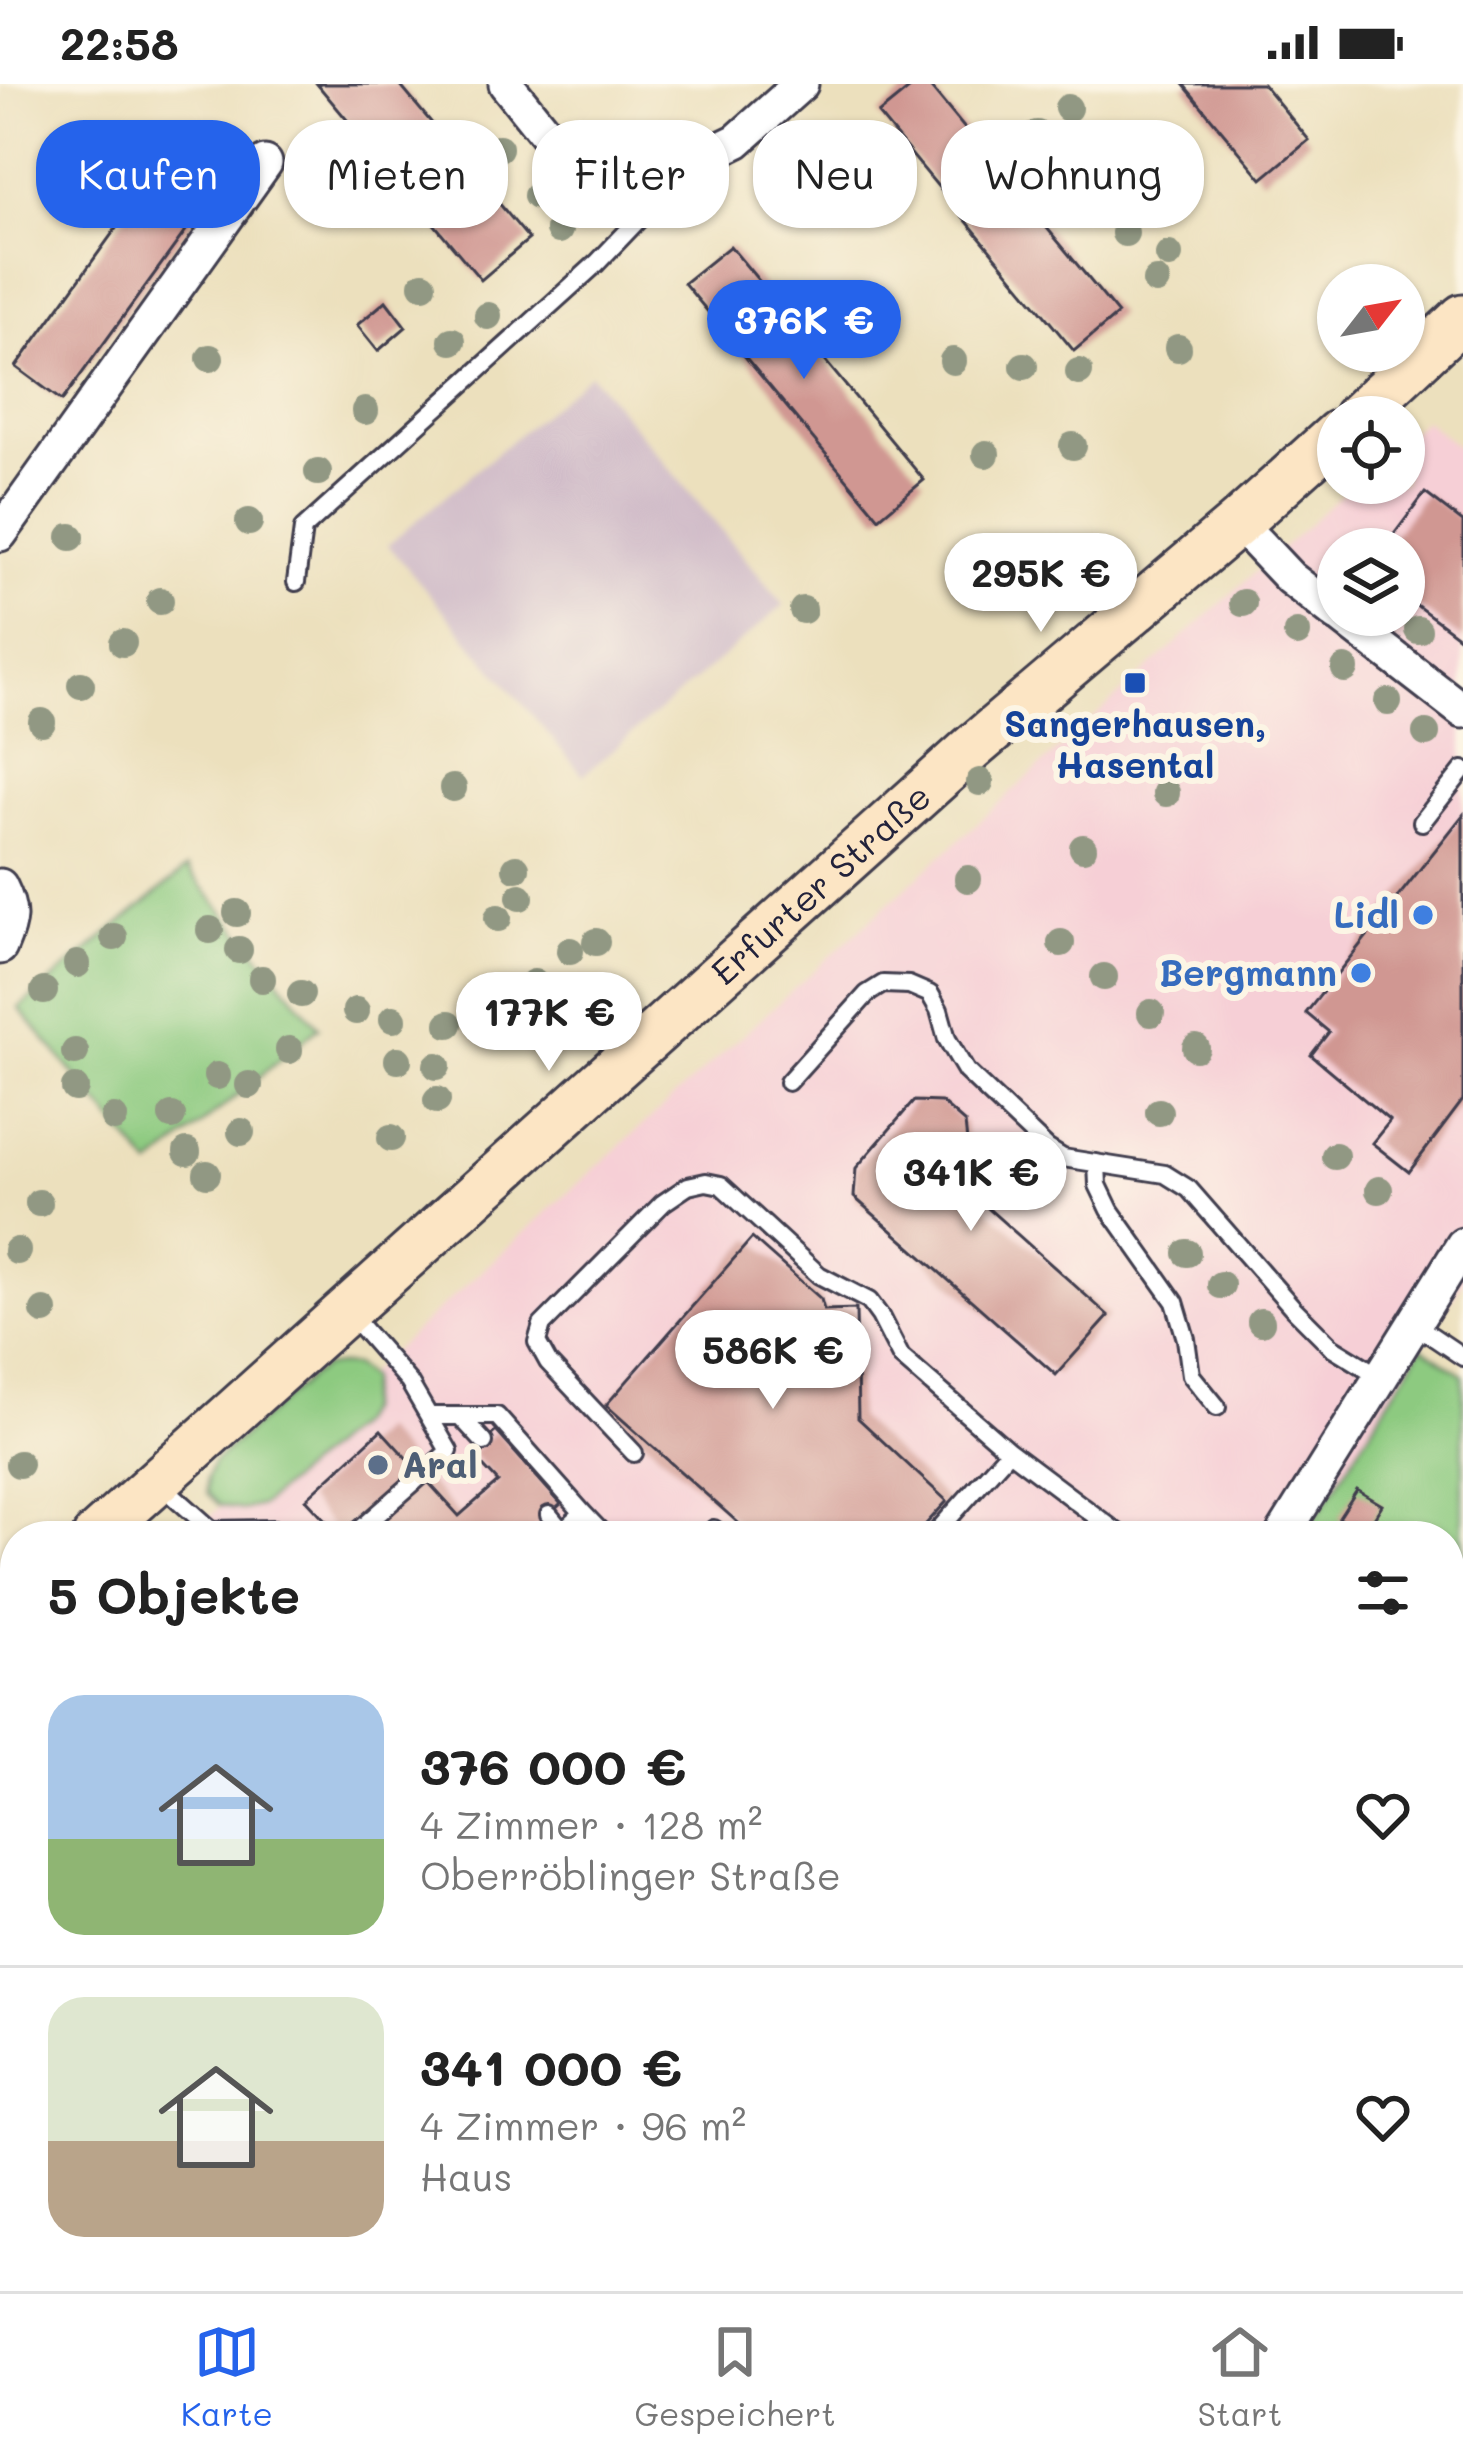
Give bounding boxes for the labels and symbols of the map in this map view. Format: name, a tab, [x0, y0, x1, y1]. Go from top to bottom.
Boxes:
north arrow	[1317, 264, 1425, 372]
pin: 376K €	[706, 280, 902, 382]
pin: 295K €	[943, 533, 1139, 635]
marker: Sangerhausen, Hasental	[1122, 670, 1148, 696]
place label: Sangerhausen, Hasental	[1004, 699, 1266, 787]
street label: Erfurter Straße	[700, 772, 940, 994]
place label: Lidl	[1333, 890, 1399, 937]
marker: Lidl	[1410, 902, 1436, 928]
place label: Bergmann	[1159, 948, 1337, 995]
marker: Bergmann	[1348, 960, 1374, 986]
pin: 177K €	[451, 972, 647, 1074]
pin: 341K €	[873, 1132, 1069, 1234]
pin: 586K €	[675, 1310, 871, 1412]
place label: Aral	[402, 1440, 478, 1487]
marker: Aral	[365, 1452, 391, 1478]

